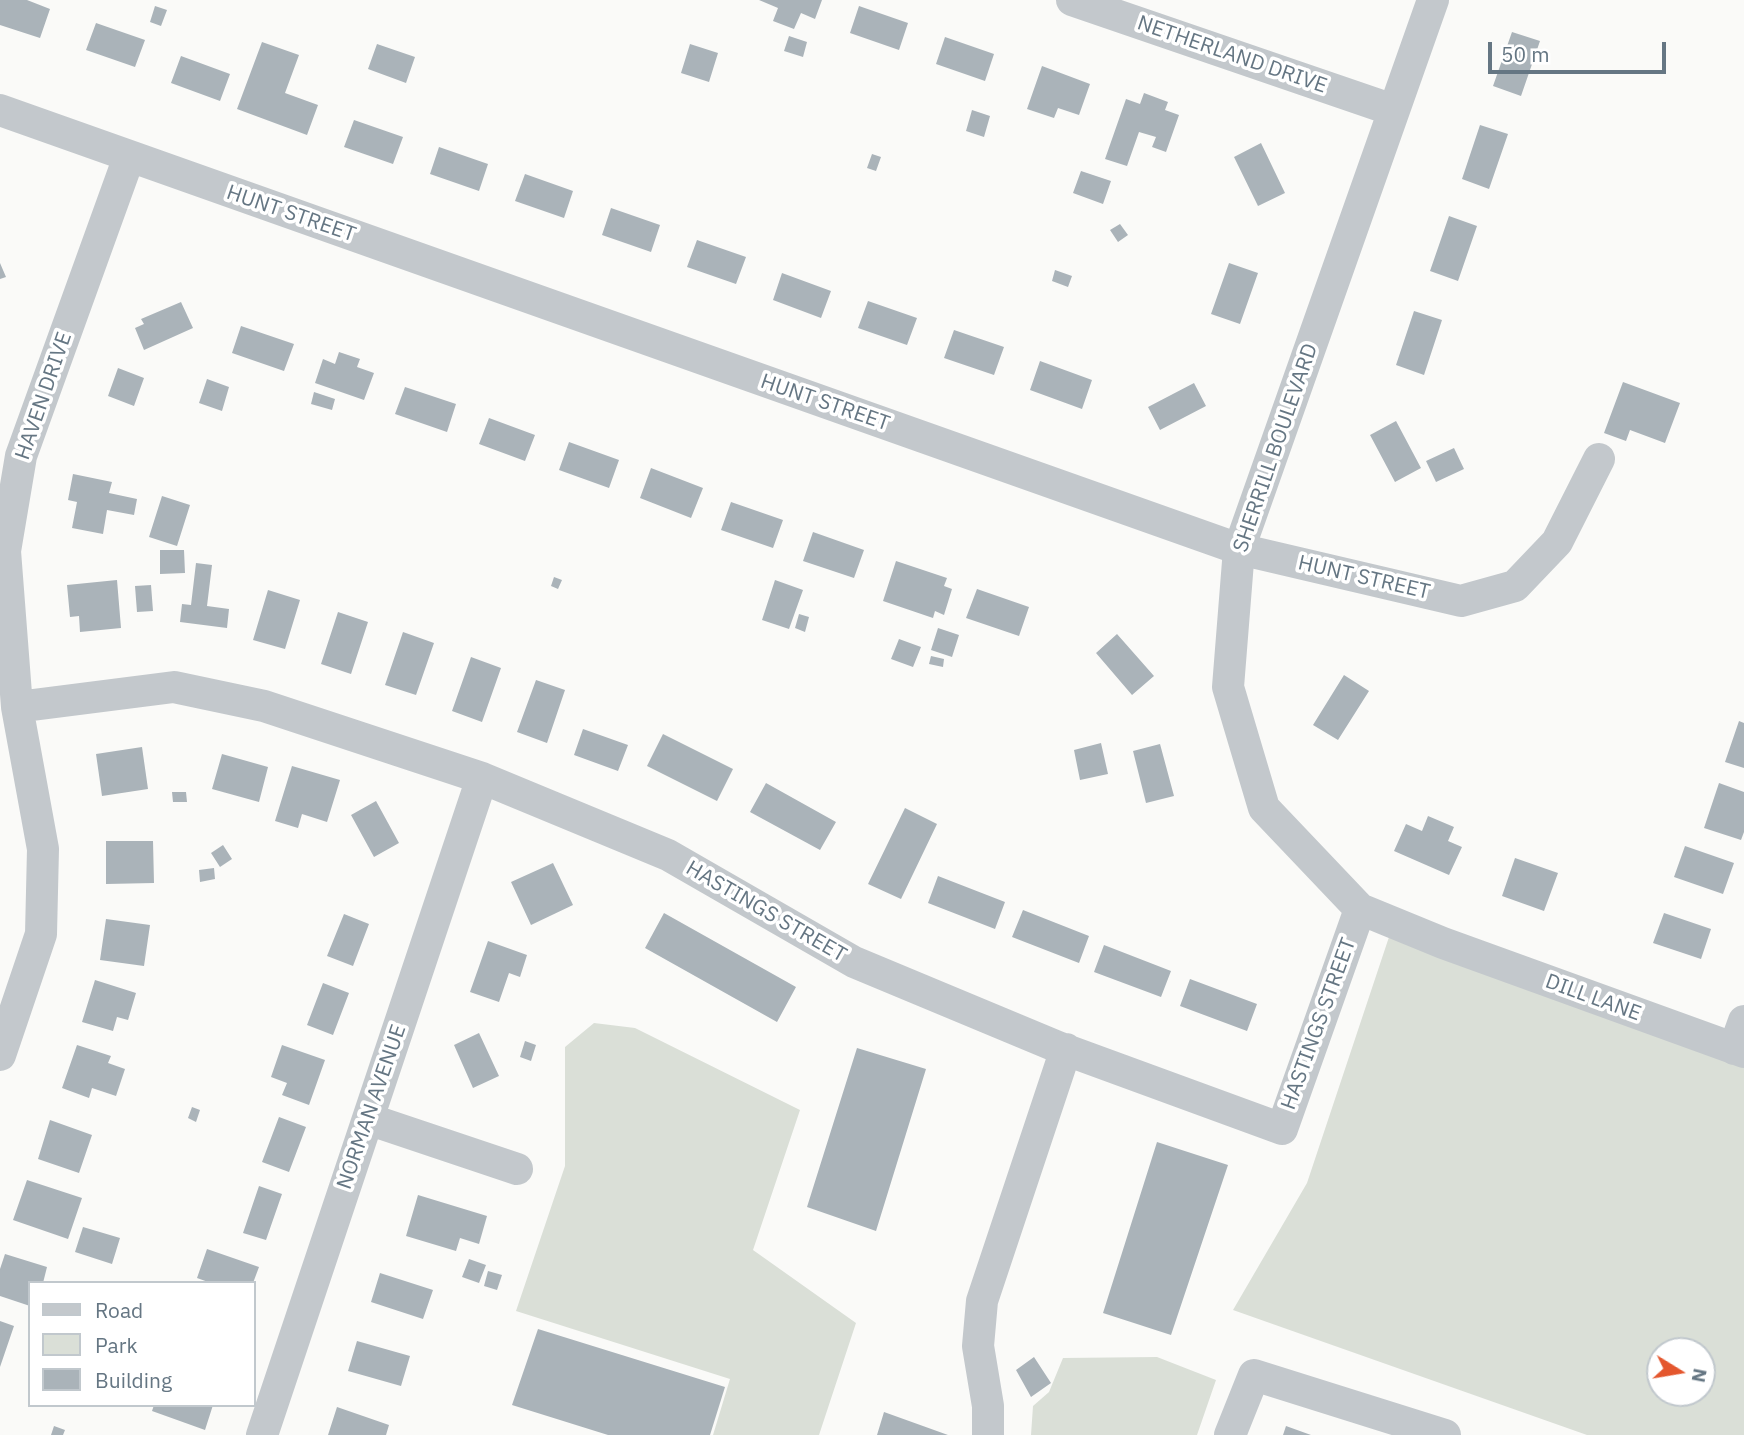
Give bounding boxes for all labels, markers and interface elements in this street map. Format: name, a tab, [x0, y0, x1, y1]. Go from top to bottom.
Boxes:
street label: NETHERLAND DRIVE	[1134, 11, 1330, 99]
scale bar	[1492, 28, 1670, 72]
text: 50 m	[1501, 40, 1550, 68]
street label: HUNT STREET	[223, 180, 359, 248]
street label: HAVEN DRIVE	[10, 329, 78, 463]
street label: SHERRILL BOULEVARD	[1228, 340, 1324, 556]
street label: HUNT STREET	[757, 369, 893, 437]
street label: HUNT STREET	[1296, 551, 1432, 605]
street label: HASTINGS STREET	[681, 856, 851, 968]
street label: HASTINGS STREET	[1276, 935, 1362, 1113]
street label: DILL LANE	[1542, 969, 1644, 1027]
street label: NORMAN AVENUE	[332, 1021, 412, 1193]
legend	[28, 1281, 256, 1407]
text: Road	[95, 1296, 143, 1324]
text: Park	[95, 1331, 138, 1359]
north arrow	[1646, 1337, 1716, 1407]
text: Building	[95, 1366, 172, 1394]
text: N	[1687, 1367, 1713, 1385]

